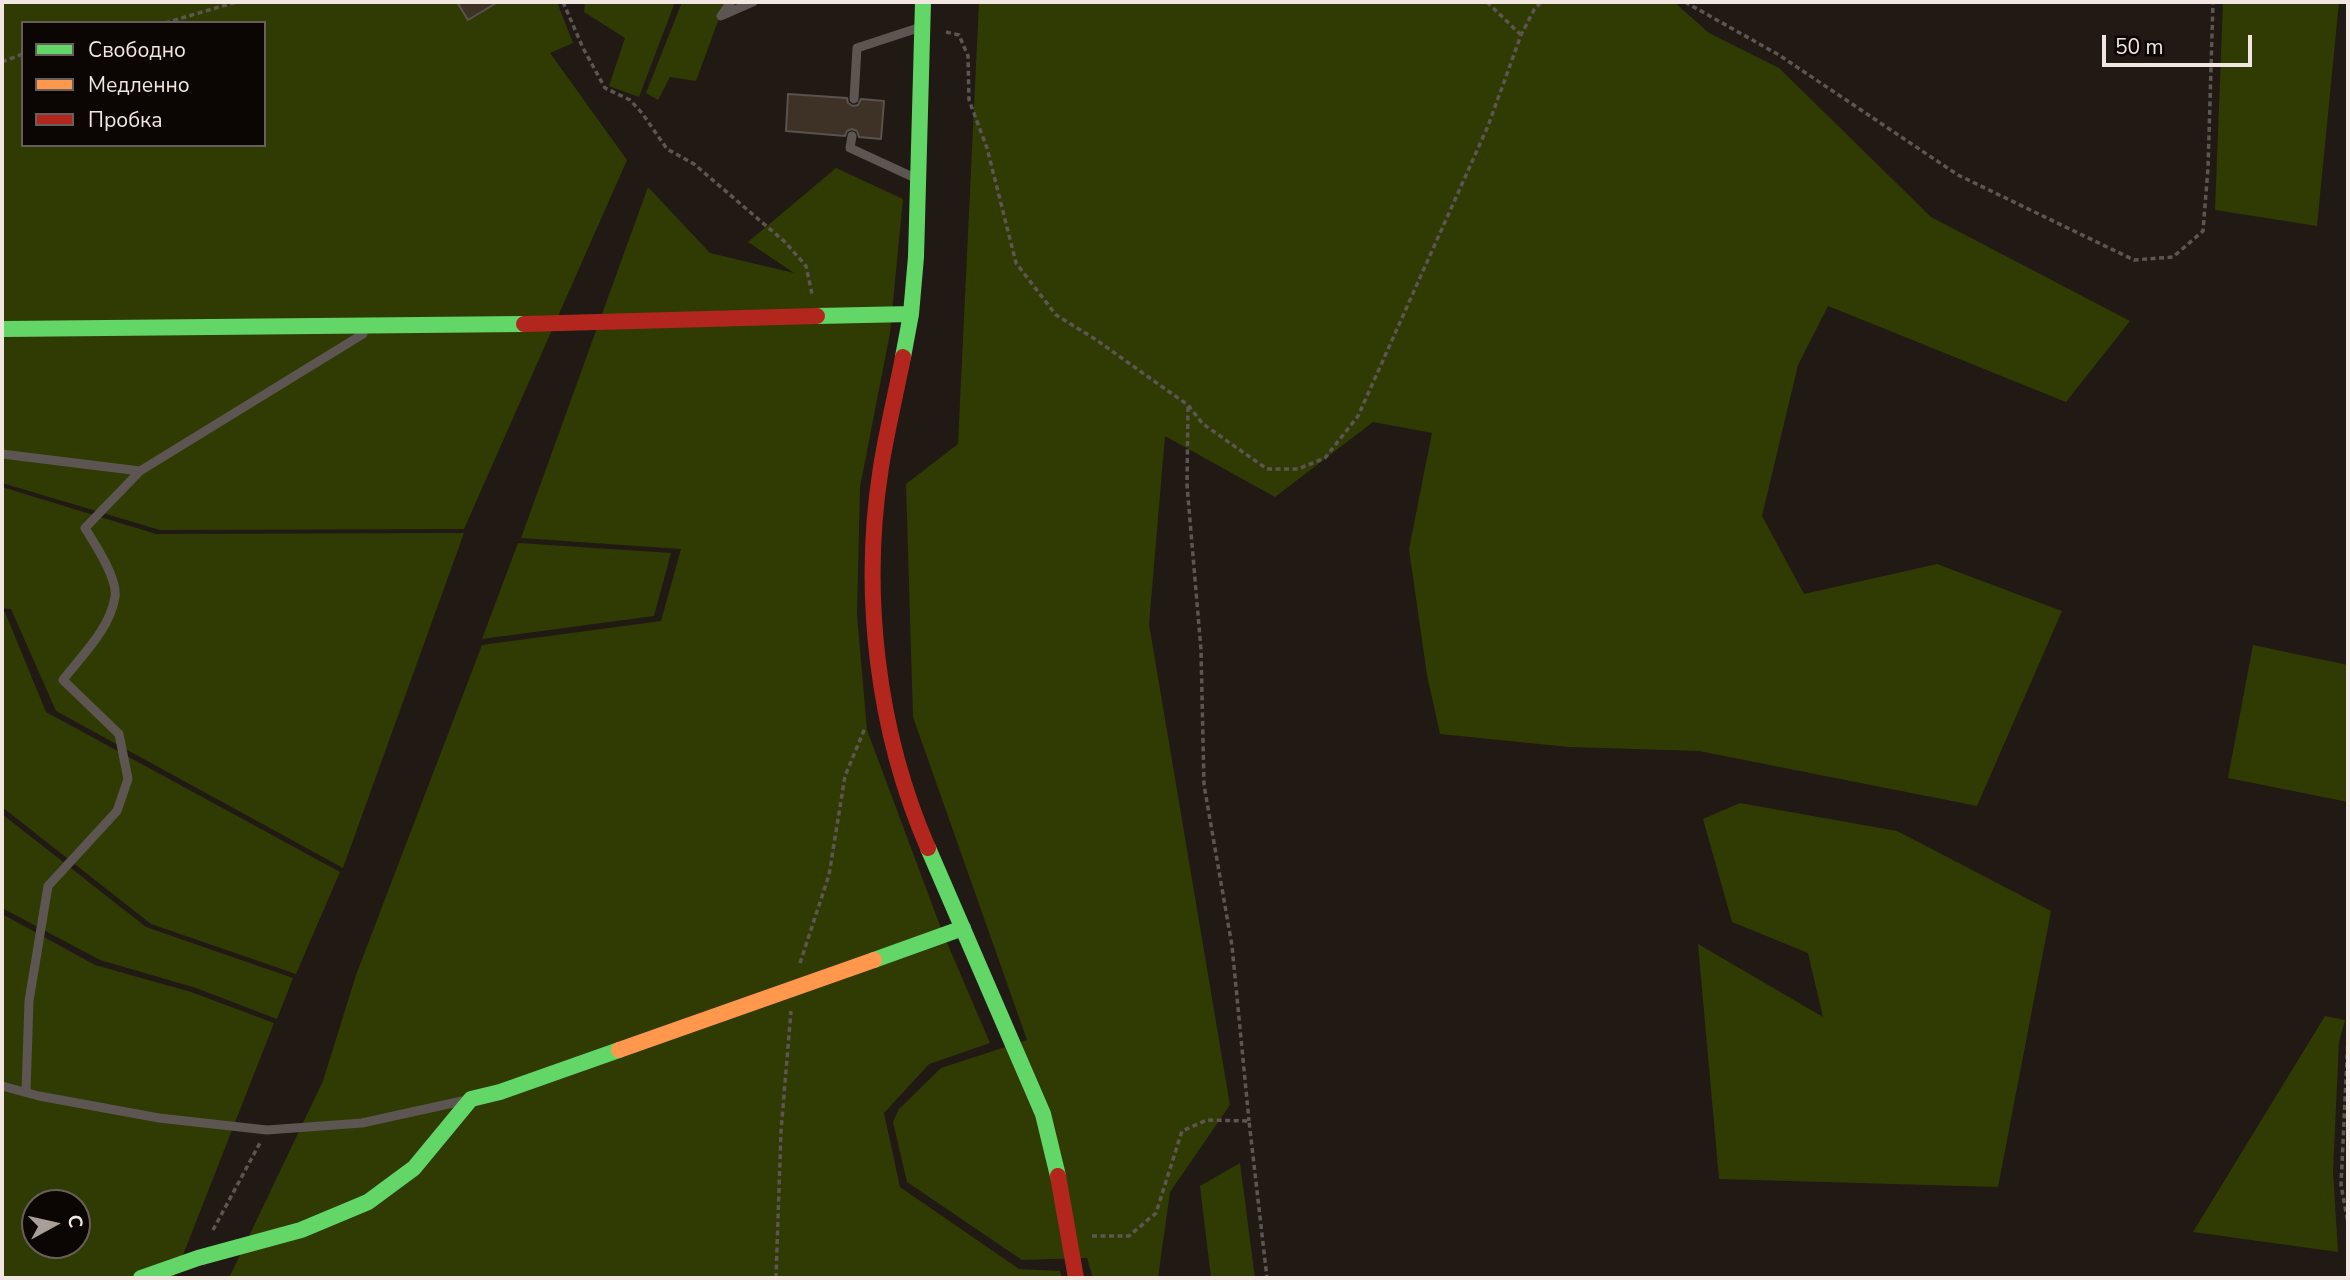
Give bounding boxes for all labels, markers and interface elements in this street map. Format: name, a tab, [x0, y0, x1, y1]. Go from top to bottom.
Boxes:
legend	[21, 21, 266, 147]
scale bar	[2105, 21, 2256, 65]
text: 50 m	[2115, 33, 2164, 61]
text: Свободно	[88, 36, 186, 64]
text: Медленно	[88, 71, 190, 99]
text: Пробка	[88, 106, 162, 134]
north arrow	[21, 1189, 91, 1259]
text: С	[61, 1213, 89, 1230]

